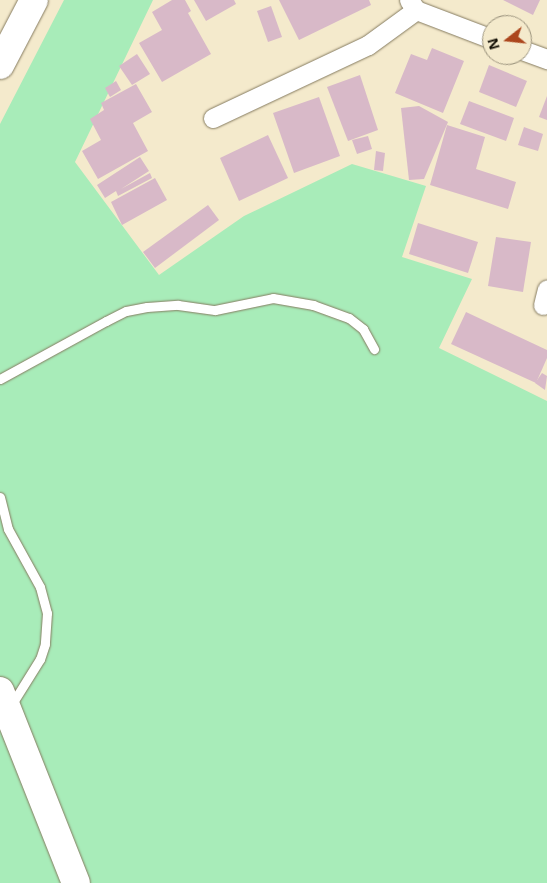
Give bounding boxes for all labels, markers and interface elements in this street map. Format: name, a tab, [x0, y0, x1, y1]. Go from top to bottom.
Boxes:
north arrow	[482, 15, 532, 65]
text: N	[482, 36, 504, 52]

